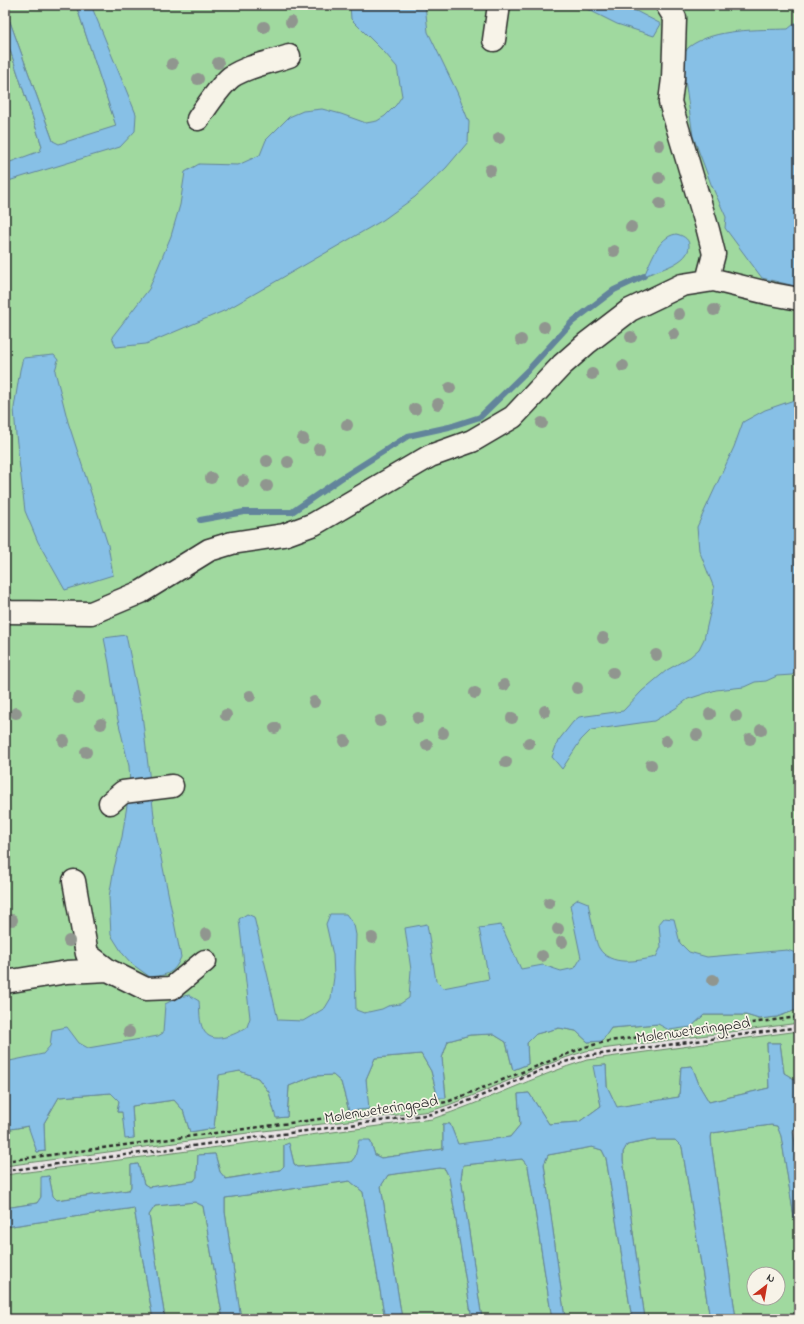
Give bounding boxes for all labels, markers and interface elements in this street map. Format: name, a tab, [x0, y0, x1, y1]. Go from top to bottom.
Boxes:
street label: Molenweteringpad	[635, 1011, 752, 1051]
street label: Molenweteringpad	[323, 1089, 440, 1131]
north arrow	[746, 1266, 786, 1306]
text: N	[763, 1270, 778, 1287]

